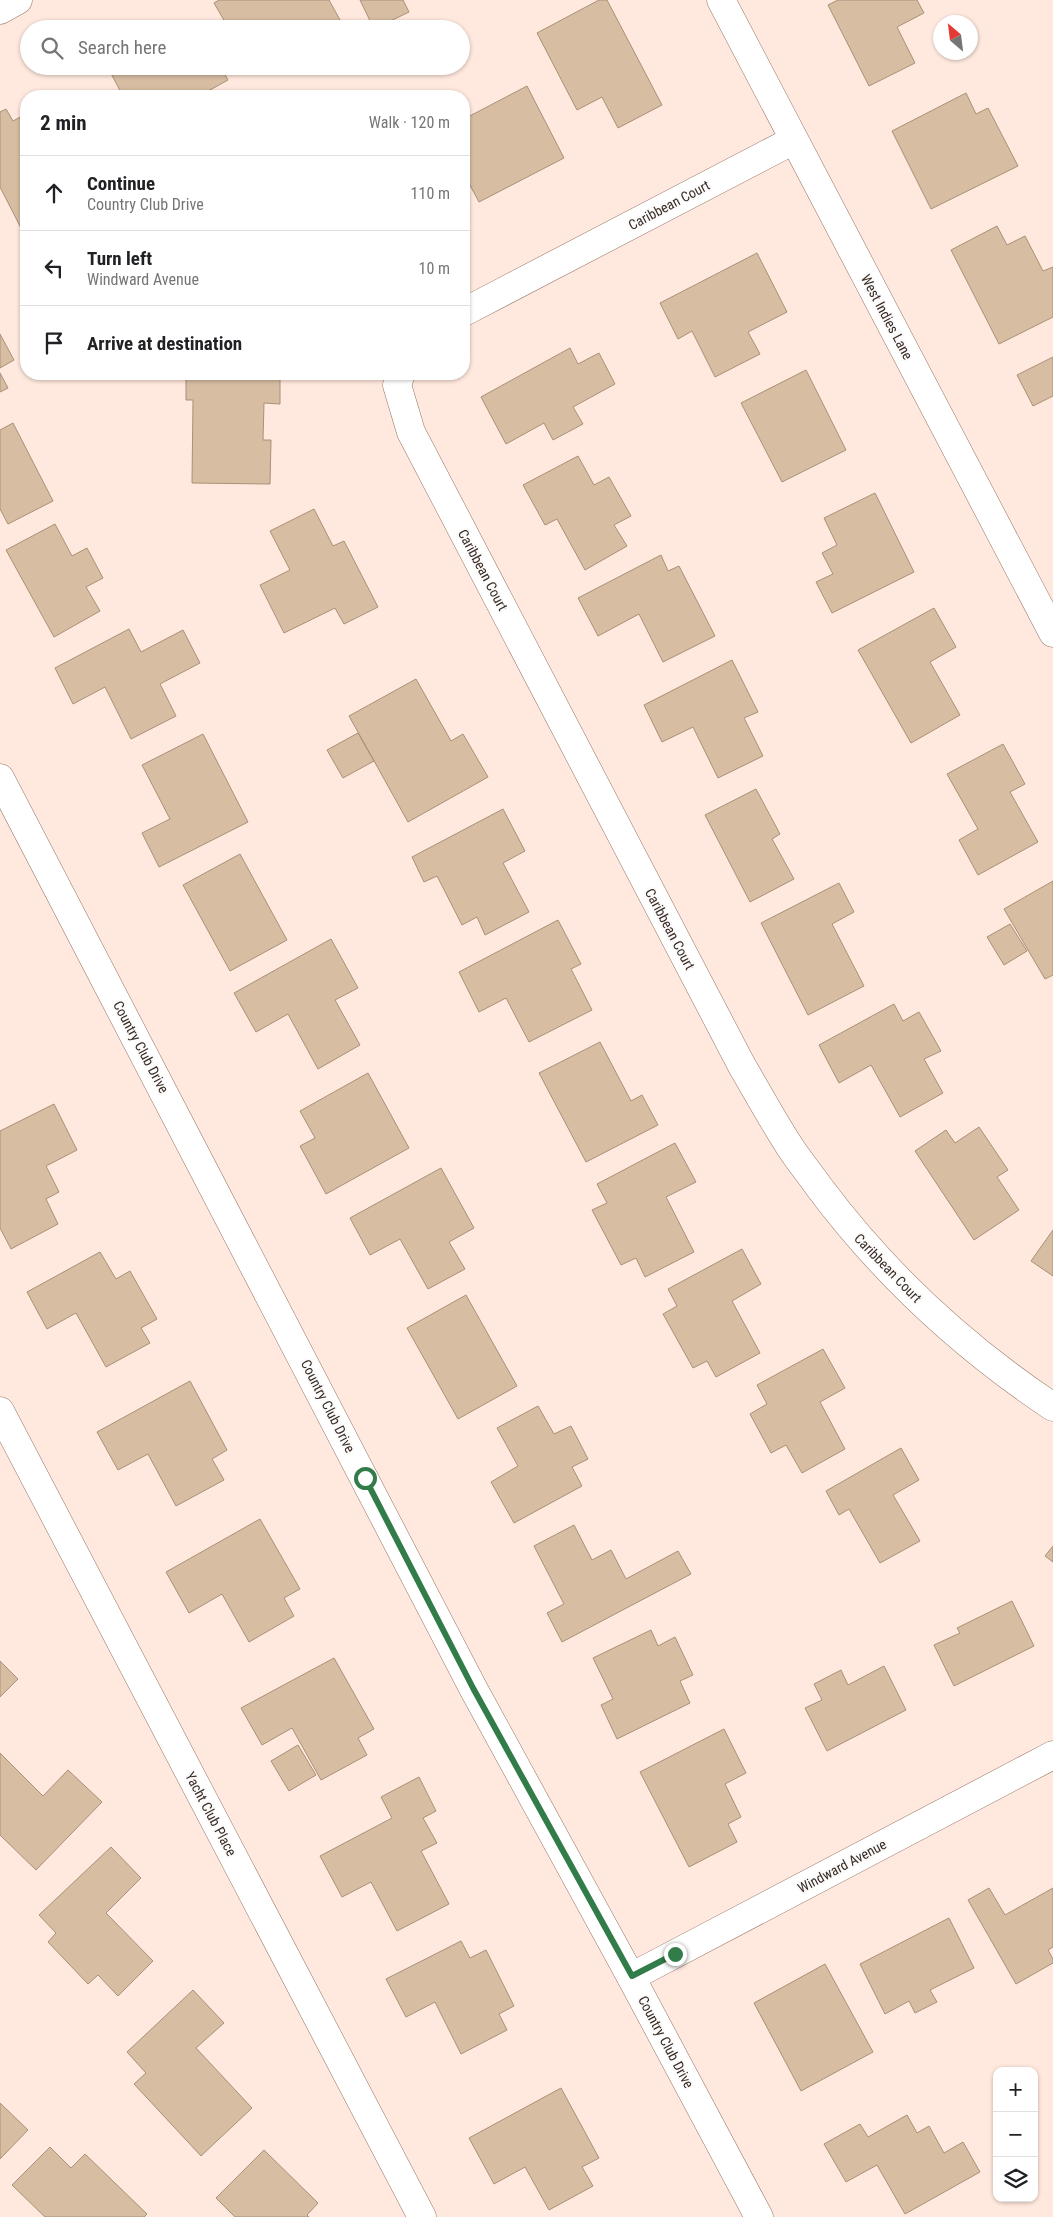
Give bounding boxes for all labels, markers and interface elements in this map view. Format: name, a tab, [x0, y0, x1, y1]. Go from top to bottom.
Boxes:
north arrow	[933, 15, 978, 60]
search box	[20, 20, 470, 75]
icon: search	[38, 34, 66, 62]
text: Search here	[78, 36, 166, 59]
text: 2 min	[40, 111, 87, 135]
text: Walk · 120 m	[369, 113, 450, 132]
text: Continue	[87, 172, 155, 195]
street label: Caribbean Court	[626, 177, 712, 233]
icon: ahead	[40, 179, 68, 207]
text: 110 m	[411, 184, 450, 203]
text: Country Club Drive	[87, 195, 204, 214]
text: Turn left	[87, 247, 152, 270]
icon: left	[40, 254, 68, 282]
text: 10 m	[418, 259, 450, 278]
text: Windward Avenue	[87, 270, 199, 289]
street label: West Indies Lane	[858, 272, 916, 363]
icon: arrive	[40, 329, 68, 357]
text: Arrive at destination	[87, 332, 242, 355]
street label: Caribbean Court	[455, 527, 511, 613]
street label: Caribbean Court	[642, 886, 698, 972]
street label: Country Club Drive	[110, 998, 172, 1096]
street label: Caribbean Court	[851, 1230, 925, 1306]
street label: Country Club Drive	[298, 1357, 358, 1455]
route start	[354, 1467, 377, 1490]
street label: Yacht Club Place	[182, 1769, 240, 1859]
street label: Windward Avenue	[795, 1836, 889, 1896]
route end	[664, 1943, 687, 1966]
street label: Country Club Drive	[635, 1993, 697, 2091]
map controls	[993, 2067, 1038, 2202]
button: +	[993, 2067, 1038, 2112]
button: −	[993, 2112, 1038, 2157]
button: layers	[993, 2157, 1038, 2202]

